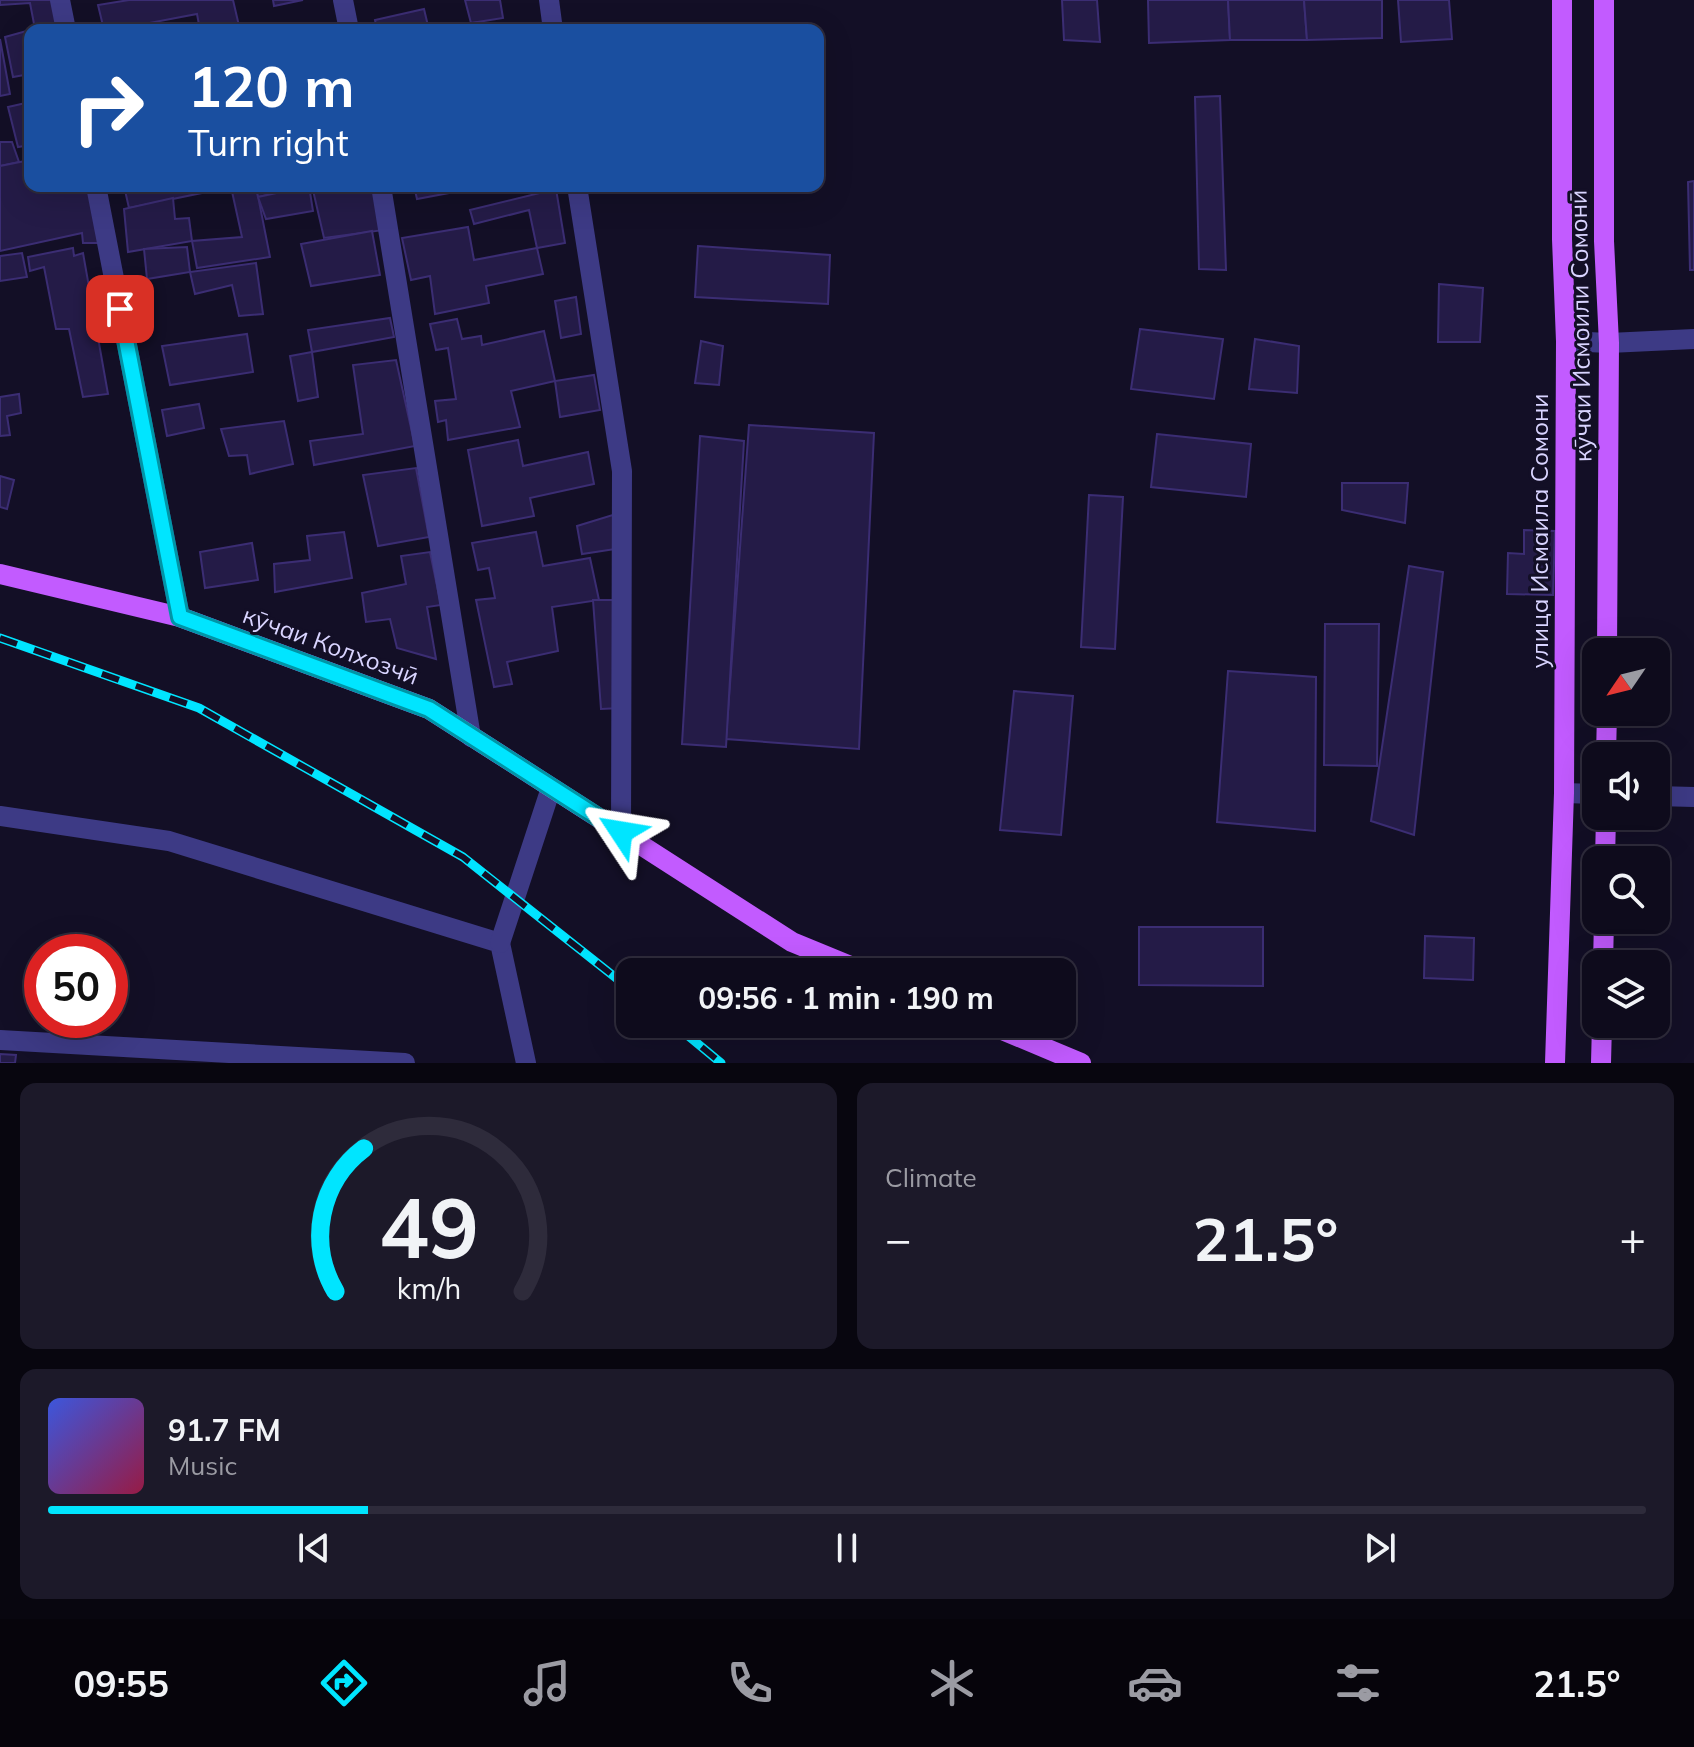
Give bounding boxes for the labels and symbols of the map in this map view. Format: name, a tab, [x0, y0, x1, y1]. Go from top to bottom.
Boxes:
street label: кӯчаи Исмоили Сомонӣ	[1563, 190, 1597, 462]
pin	[86, 275, 154, 343]
street label: улица Исмаила Сомони	[1524, 393, 1554, 669]
street label: кӯчаи Колхозчӣ	[239, 599, 423, 691]
north arrow	[1582, 638, 1670, 726]
position arrow	[579, 790, 663, 874]
speed limit sign: 50	[24, 934, 128, 1038]

